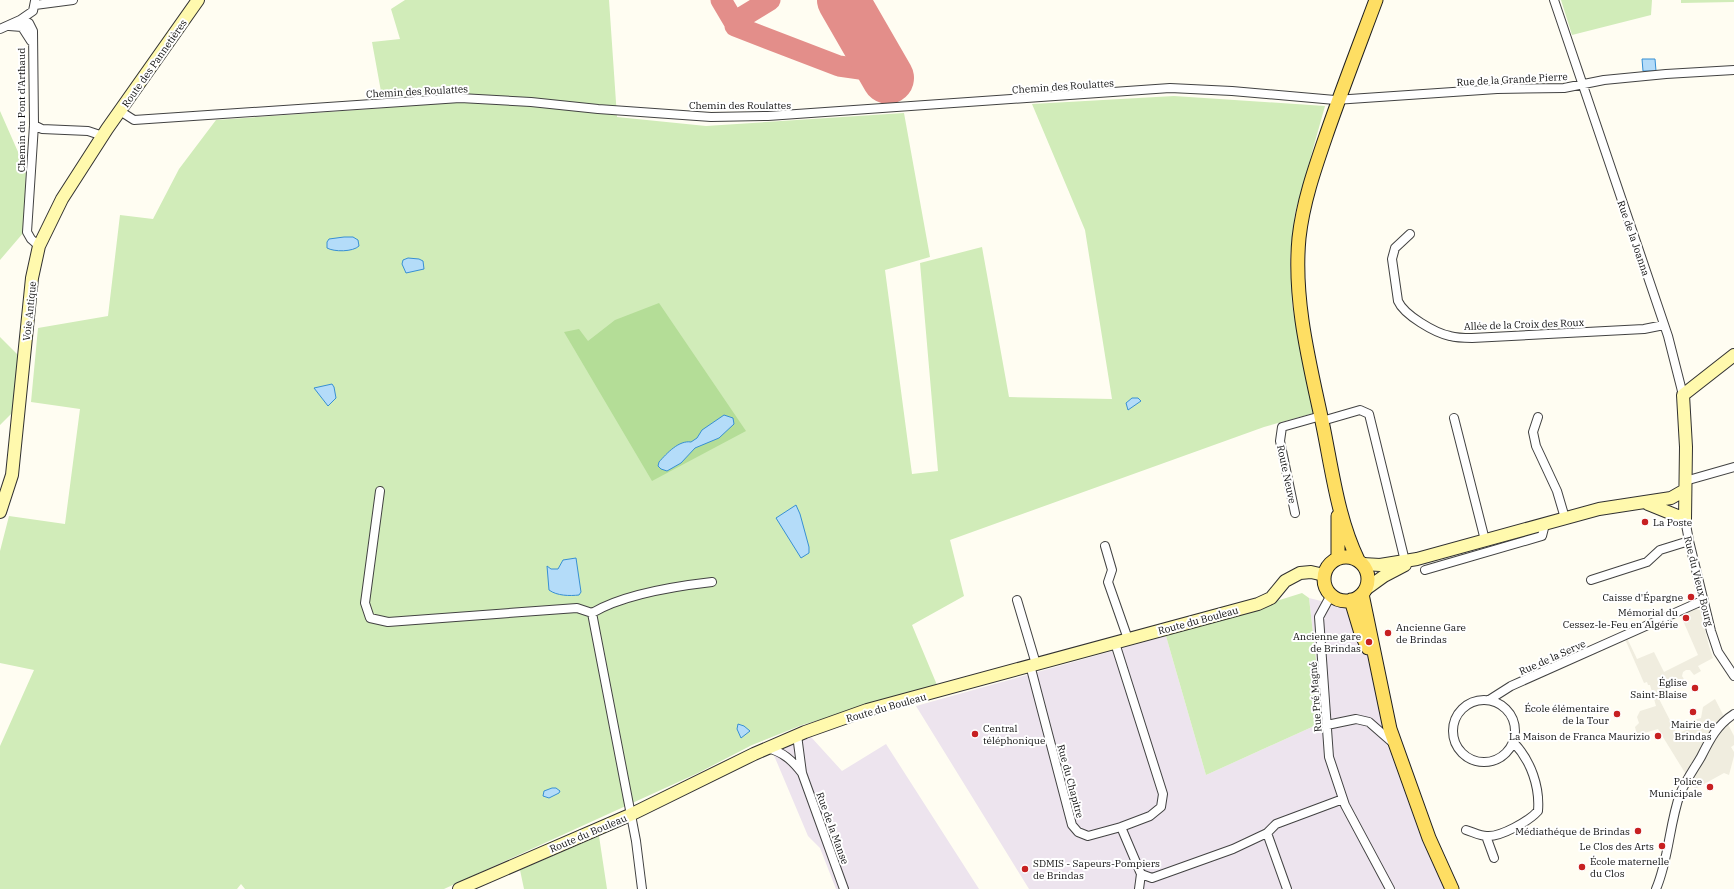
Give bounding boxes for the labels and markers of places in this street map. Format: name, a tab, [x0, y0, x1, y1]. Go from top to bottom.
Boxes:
place label: La Poste	[1653, 516, 1692, 529]
marker: La Poste	[1640, 517, 1650, 527]
place label: Caisse d'Épargne	[1602, 591, 1683, 604]
marker: Caisse d'Épargne	[1686, 592, 1696, 602]
place label: Mémorial du Cessez-le-Feu en Algérie	[1563, 606, 1678, 631]
marker: Mémorial du Cessez-le-Feu en Algérie	[1681, 613, 1691, 623]
place label: Ancienne Gare de Brindas	[1396, 621, 1466, 646]
marker: Ancienne Gare de Brindas	[1383, 628, 1393, 638]
place label: Ancienne gare de Brindas	[1293, 630, 1361, 655]
marker: Ancienne gare de Brindas	[1364, 637, 1374, 647]
place label: Église Saint-Blaise	[1630, 676, 1687, 701]
marker: Église Saint-Blaise	[1690, 683, 1700, 693]
place label: École élémentaire de la Tour	[1524, 702, 1610, 727]
marker: Mairie de Brindas	[1688, 707, 1698, 717]
marker: École élémentaire de la Tour	[1612, 709, 1622, 719]
place label: Mairie de Brindas	[1671, 718, 1715, 743]
place label: Central téléphonique	[983, 722, 1045, 747]
marker: Central téléphonique	[970, 729, 980, 739]
place label: La Maison de Franca Maurizio	[1509, 730, 1650, 743]
marker: La Maison de Franca Maurizio	[1653, 731, 1663, 741]
place label: Police Municipale	[1649, 775, 1702, 800]
marker: Police Municipale	[1705, 782, 1715, 792]
place label: Médiathéque de Brindas	[1515, 825, 1630, 838]
marker: Médiathéque de Brindas	[1633, 826, 1643, 836]
place label: Le Clos des Arts	[1580, 840, 1654, 853]
marker: Le Clos des Arts	[1657, 841, 1667, 851]
place label: École maternelle du Clos	[1590, 855, 1669, 880]
place label: SDMIS - Sapeurs-Pompiers de Brindas	[1033, 857, 1160, 882]
marker: École maternelle du Clos	[1577, 862, 1587, 872]
marker: SDMIS - Sapeurs-Pompiers de Brindas	[1020, 864, 1030, 874]

